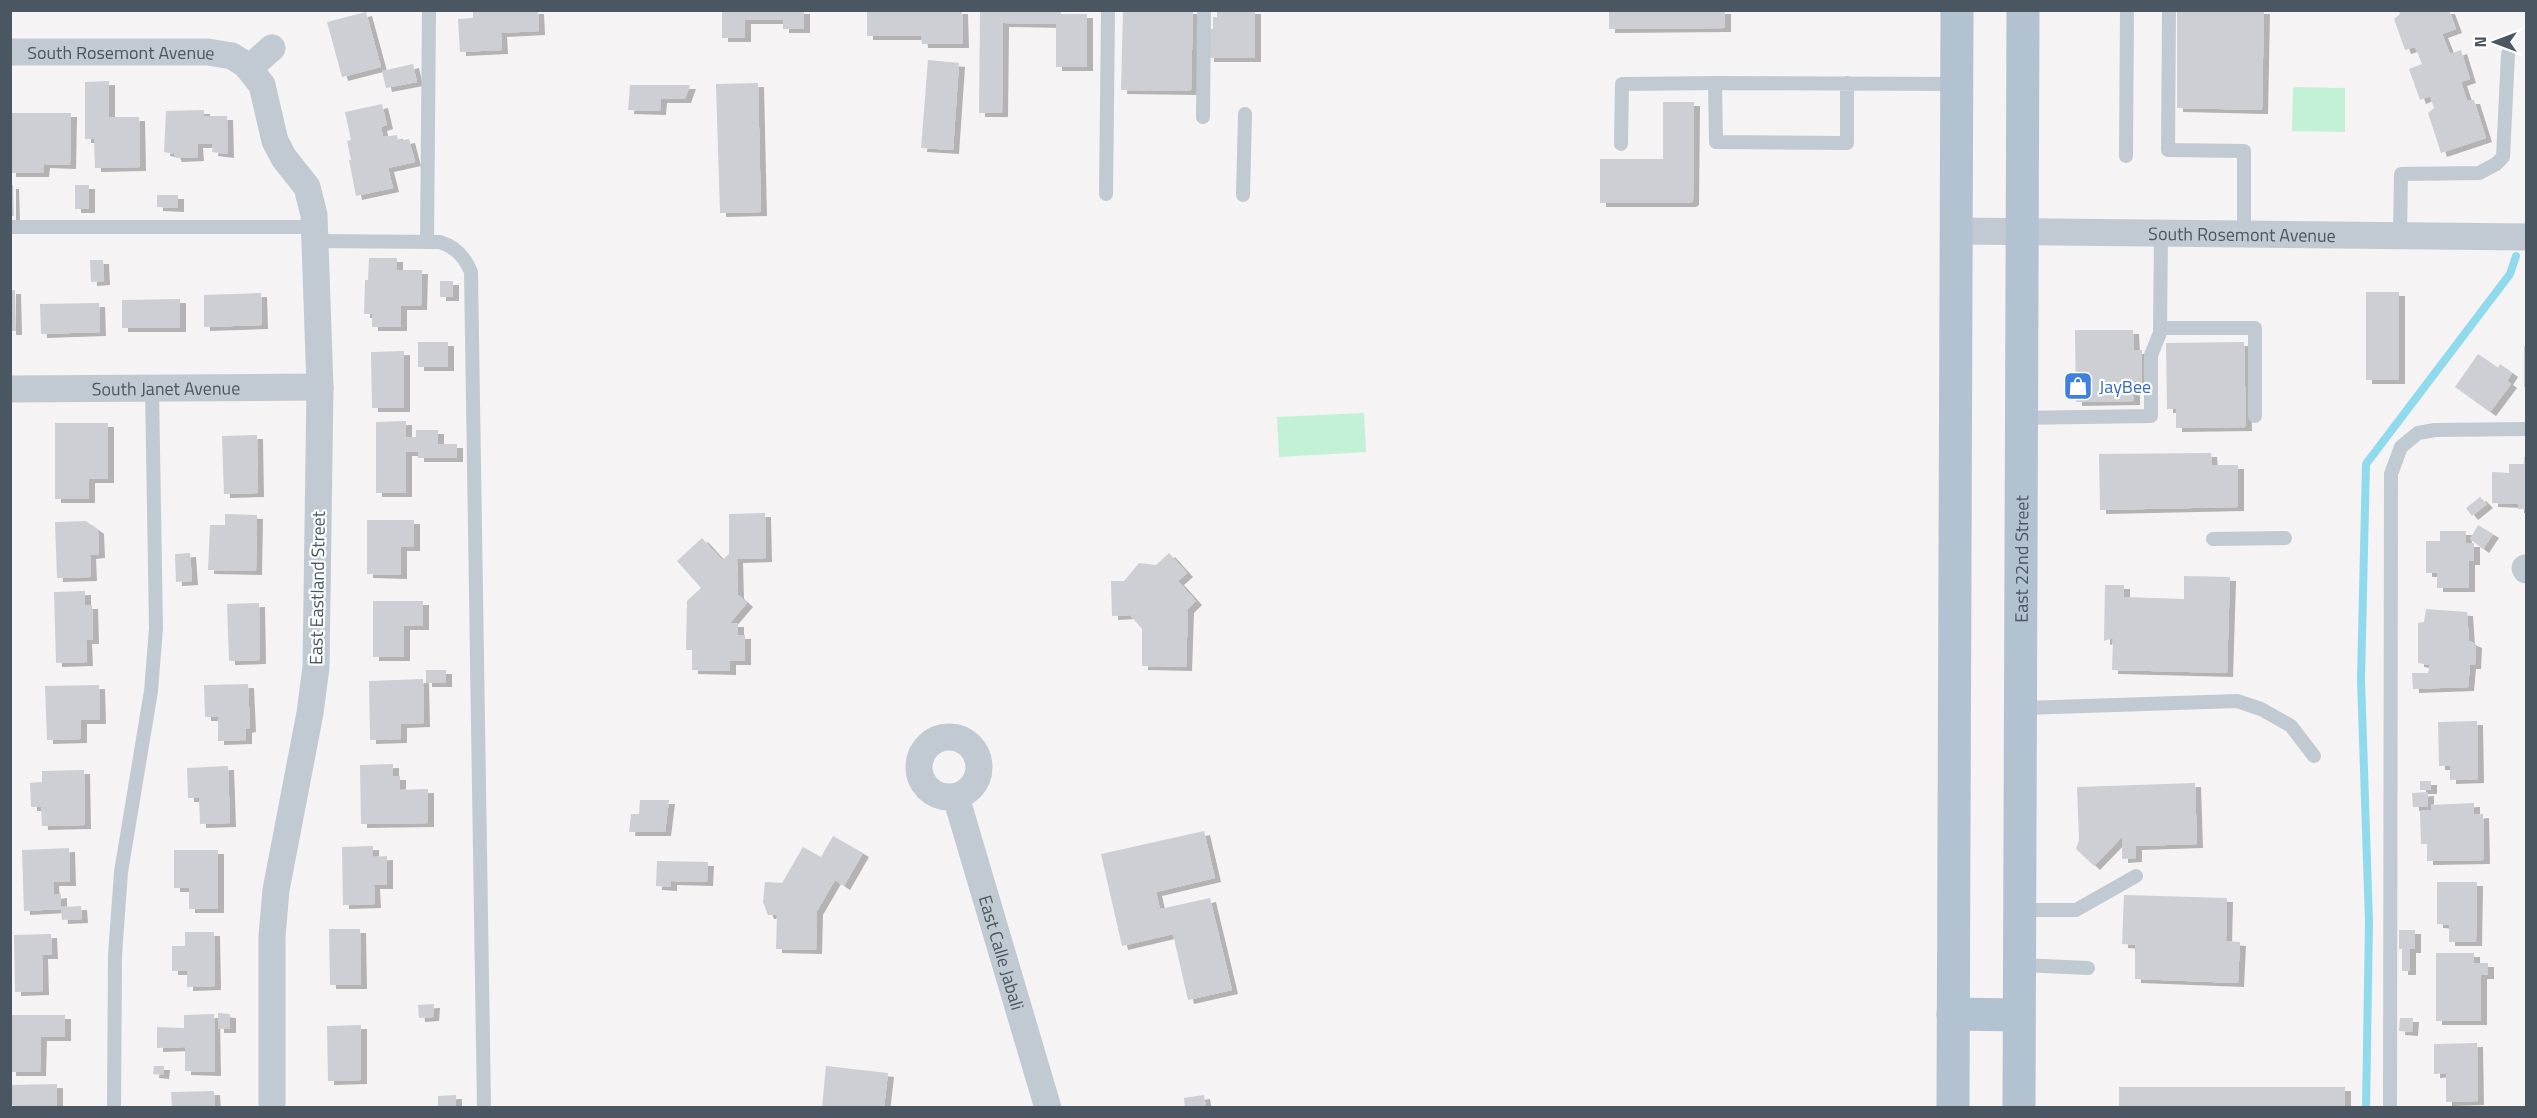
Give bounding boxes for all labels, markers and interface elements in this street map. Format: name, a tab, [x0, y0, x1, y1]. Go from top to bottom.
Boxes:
north arrow	[2465, 12, 2525, 72]
text: N	[2468, 36, 2492, 48]
street label: South Rosemont Avenue	[27, 38, 217, 66]
street label: South Rosemont Avenue	[2148, 220, 2336, 248]
shop icon: JayBee	[2062, 370, 2094, 402]
place label: JayBee	[2099, 373, 2151, 400]
street label: South Janet Avenue	[92, 374, 240, 402]
street label: East 22nd Street	[2007, 495, 2035, 623]
street label: East Eastland Street	[302, 510, 332, 665]
street label: East Calle Jabali	[972, 892, 1032, 1013]

